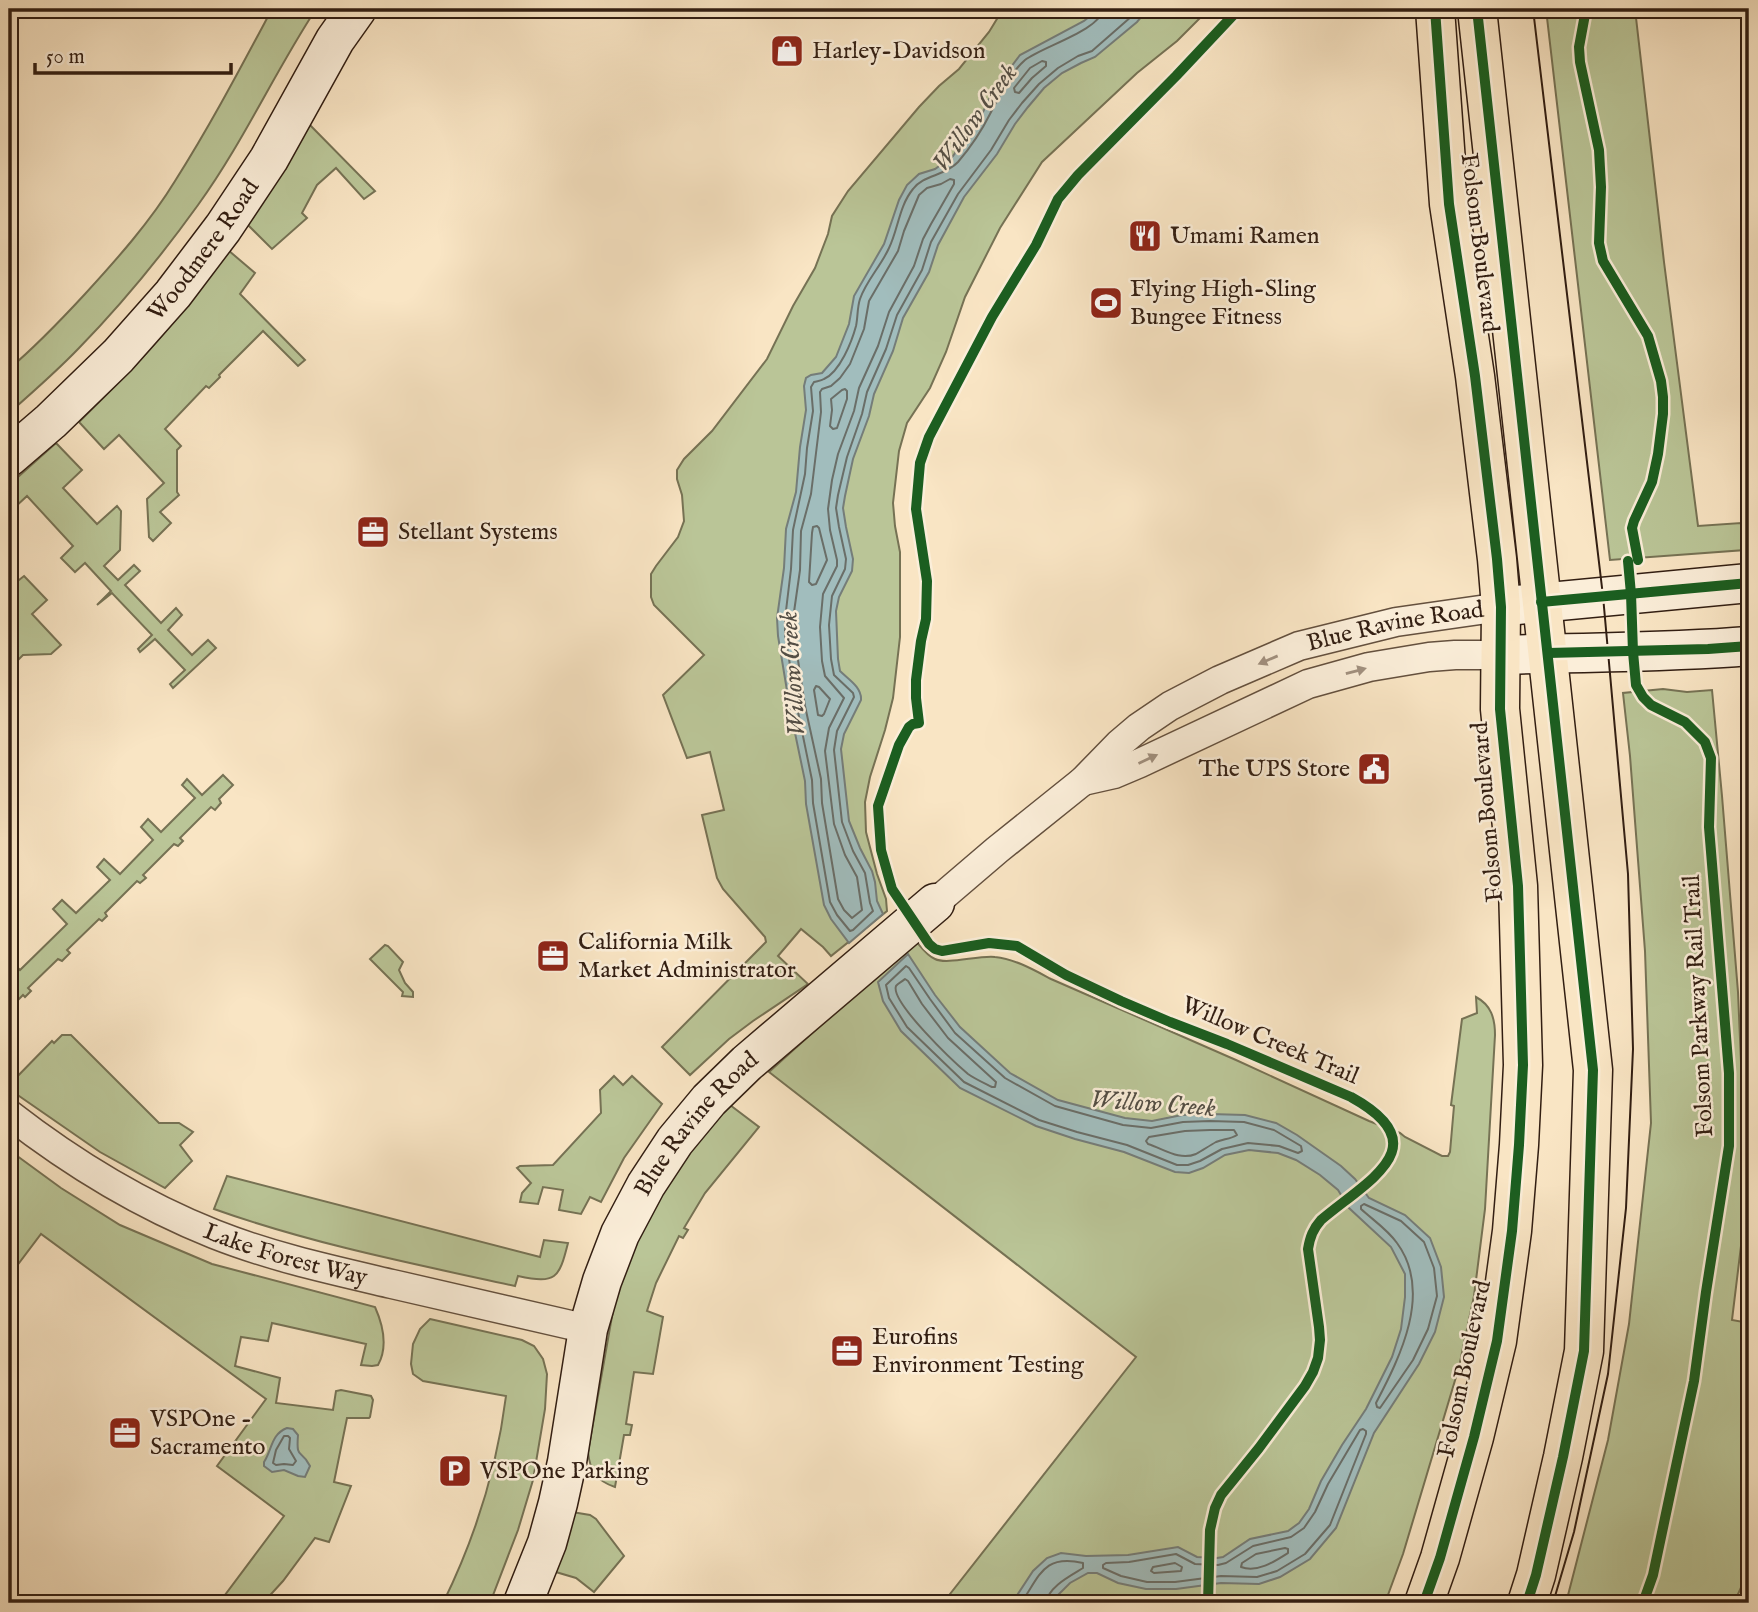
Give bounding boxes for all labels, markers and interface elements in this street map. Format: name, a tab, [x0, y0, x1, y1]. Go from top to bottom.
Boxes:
scale bar	[35, 32, 231, 76]
shop icon: Harley-Davidson	[768, 32, 806, 70]
place label: Harley-Davidson	[812, 36, 986, 67]
text: 50 m	[46, 44, 85, 71]
water label: Willow Creek	[925, 57, 1026, 178]
street label: Folsom Boulevard	[1453, 151, 1505, 335]
street label: Woodmere Road	[141, 173, 267, 328]
restaurant icon: Umami Ramen	[1126, 217, 1164, 255]
place label: Umami Ramen	[1170, 221, 1320, 252]
place label: Flying High-Sling Bungee Fitness	[1130, 274, 1317, 333]
sports icon: Flying High-Sling Bungee Fitness	[1087, 284, 1125, 322]
office icon: Stellant Systems	[354, 513, 392, 551]
place label: Stellant Systems	[398, 517, 558, 548]
street label: Blue Ravine Road	[1304, 594, 1486, 659]
water label: Willow Creek	[772, 610, 814, 738]
one-way arrow	[1258, 654, 1278, 666]
one-way arrow	[1346, 665, 1367, 675]
street label: Folsom Boulevard	[1465, 720, 1511, 903]
public building icon: The UPS Store	[1355, 750, 1393, 788]
one-way arrow	[1137, 753, 1158, 764]
place label: The UPS Store	[1199, 754, 1350, 785]
street label: Folsom Parkway Rail Trail	[1677, 874, 1721, 1138]
place label: California Milk Market Administrator	[578, 927, 796, 986]
office icon: California Milk Market Administrator	[534, 937, 572, 975]
street label: Willow Creek Trail	[1177, 990, 1364, 1093]
street label: Blue Ravine Road	[627, 1044, 765, 1201]
water label: Willow Creek	[1089, 1083, 1217, 1125]
street label: Lake Forest Way	[199, 1216, 371, 1293]
street label: Folsom Boulevard	[1431, 1277, 1499, 1461]
place label: Eurofins Environment Testing	[872, 1322, 1085, 1381]
office icon: Eurofins Environment Testing	[828, 1332, 866, 1370]
place label: VSPOne - Sacramento	[149, 1404, 266, 1463]
office icon: VSPOne - Sacramento	[106, 1414, 144, 1452]
parking icon: VSPOne Parking	[436, 1452, 474, 1490]
place label: VSPOne Parking	[479, 1456, 650, 1487]

